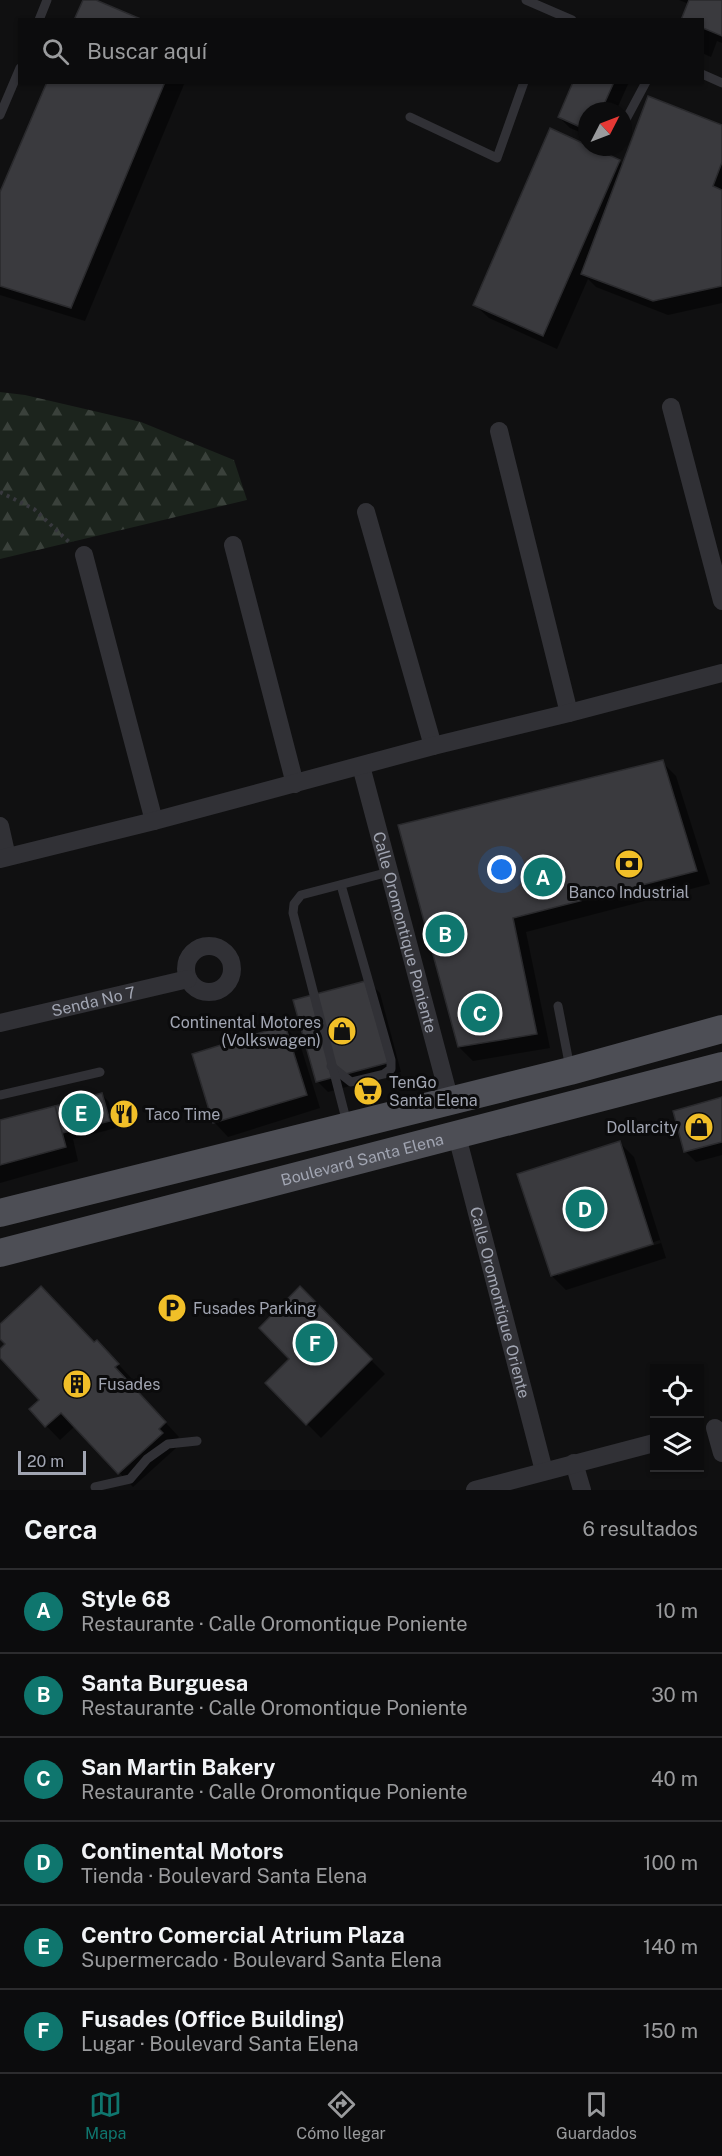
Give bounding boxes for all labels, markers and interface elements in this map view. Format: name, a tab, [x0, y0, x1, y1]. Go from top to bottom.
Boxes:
search box	[18, 18, 704, 84]
icon: search	[39, 35, 72, 68]
text: Buscar aquí	[87, 38, 207, 64]
north arrow	[578, 102, 632, 156]
street label: Calle Oromontique Poniente	[369, 829, 441, 1035]
bank icon: Banco Industrial	[613, 848, 645, 880]
pin: A	[524, 854, 562, 900]
your location	[487, 855, 516, 884]
place label: Banco Industrial	[569, 883, 690, 902]
pin: B	[426, 912, 464, 956]
street label: Senda No 7	[50, 982, 137, 1020]
pin: C	[460, 990, 500, 1036]
place label: Continental Motores (Volkswagen)	[170, 1013, 321, 1050]
shop icon: Continental Motores (Volkswagen)	[326, 1015, 358, 1047]
place label: TenGo Santa Elena	[389, 1073, 478, 1110]
supermarket icon: TenGo Santa Elena	[352, 1075, 384, 1107]
pin: E	[62, 1090, 100, 1136]
restaurant icon: Taco Time	[108, 1098, 140, 1130]
place label: Taco Time	[145, 1105, 220, 1124]
shop icon: Dollarcity	[683, 1111, 715, 1143]
place label: Dollarcity	[606, 1118, 678, 1137]
street label: Boulevard Santa Elena	[279, 1129, 446, 1189]
pin: D	[566, 1186, 604, 1232]
street label: Calle Oromontique Oriente	[466, 1205, 534, 1400]
parking icon: Fusades Parking	[156, 1292, 188, 1324]
place label: Fusades Parking	[193, 1299, 317, 1318]
pin: F	[296, 1320, 334, 1366]
map controls	[650, 1364, 704, 1472]
button: locate	[650, 1364, 704, 1418]
building icon: Fusades	[61, 1368, 93, 1400]
place label: Fusades	[98, 1375, 160, 1394]
button: layers	[650, 1418, 704, 1472]
scale bar	[18, 1448, 86, 1476]
text: 20 m	[27, 1452, 64, 1471]
text: Cerca	[24, 1514, 97, 1545]
text: 6 resultados	[583, 1517, 698, 1541]
text: Style 68	[81, 1586, 171, 1612]
text: A	[36, 1599, 51, 1623]
text: 10 m	[655, 1599, 698, 1623]
text: Restaurante · Calle Oromontique Poniente	[81, 1612, 468, 1636]
text: Santa Burguesa	[81, 1670, 248, 1696]
text: B	[37, 1683, 50, 1707]
text: 30 m	[651, 1683, 698, 1707]
text: Restaurante · Calle Oromontique Poniente	[81, 1696, 468, 1720]
text: San Martin Bakery	[81, 1754, 275, 1780]
text: C	[36, 1767, 51, 1791]
text: 40 m	[651, 1767, 698, 1791]
text: Restaurante · Calle Oromontique Poniente	[81, 1780, 468, 1804]
text: Continental Motors	[81, 1838, 284, 1864]
text: D	[36, 1851, 51, 1875]
text: 100 m	[643, 1851, 698, 1875]
text: Tienda · Boulevard Santa Elena	[81, 1864, 367, 1888]
text: Centro Comercial Atrium Plaza	[81, 1922, 405, 1948]
text: E	[37, 1935, 50, 1959]
text: 140 m	[643, 1935, 698, 1959]
text: Supermercado · Boulevard Santa Elena	[81, 1948, 442, 1972]
text: Fusades (Office Building)	[81, 2006, 345, 2032]
text: F	[37, 2019, 50, 2043]
text: 150 m	[643, 2019, 698, 2043]
text: Lugar · Boulevard Santa Elena	[81, 2032, 359, 2056]
tab: Mapa	[85, 2088, 126, 2143]
tab: Cómo llegar	[296, 2088, 386, 2143]
tab: Guardados	[556, 2088, 637, 2143]

